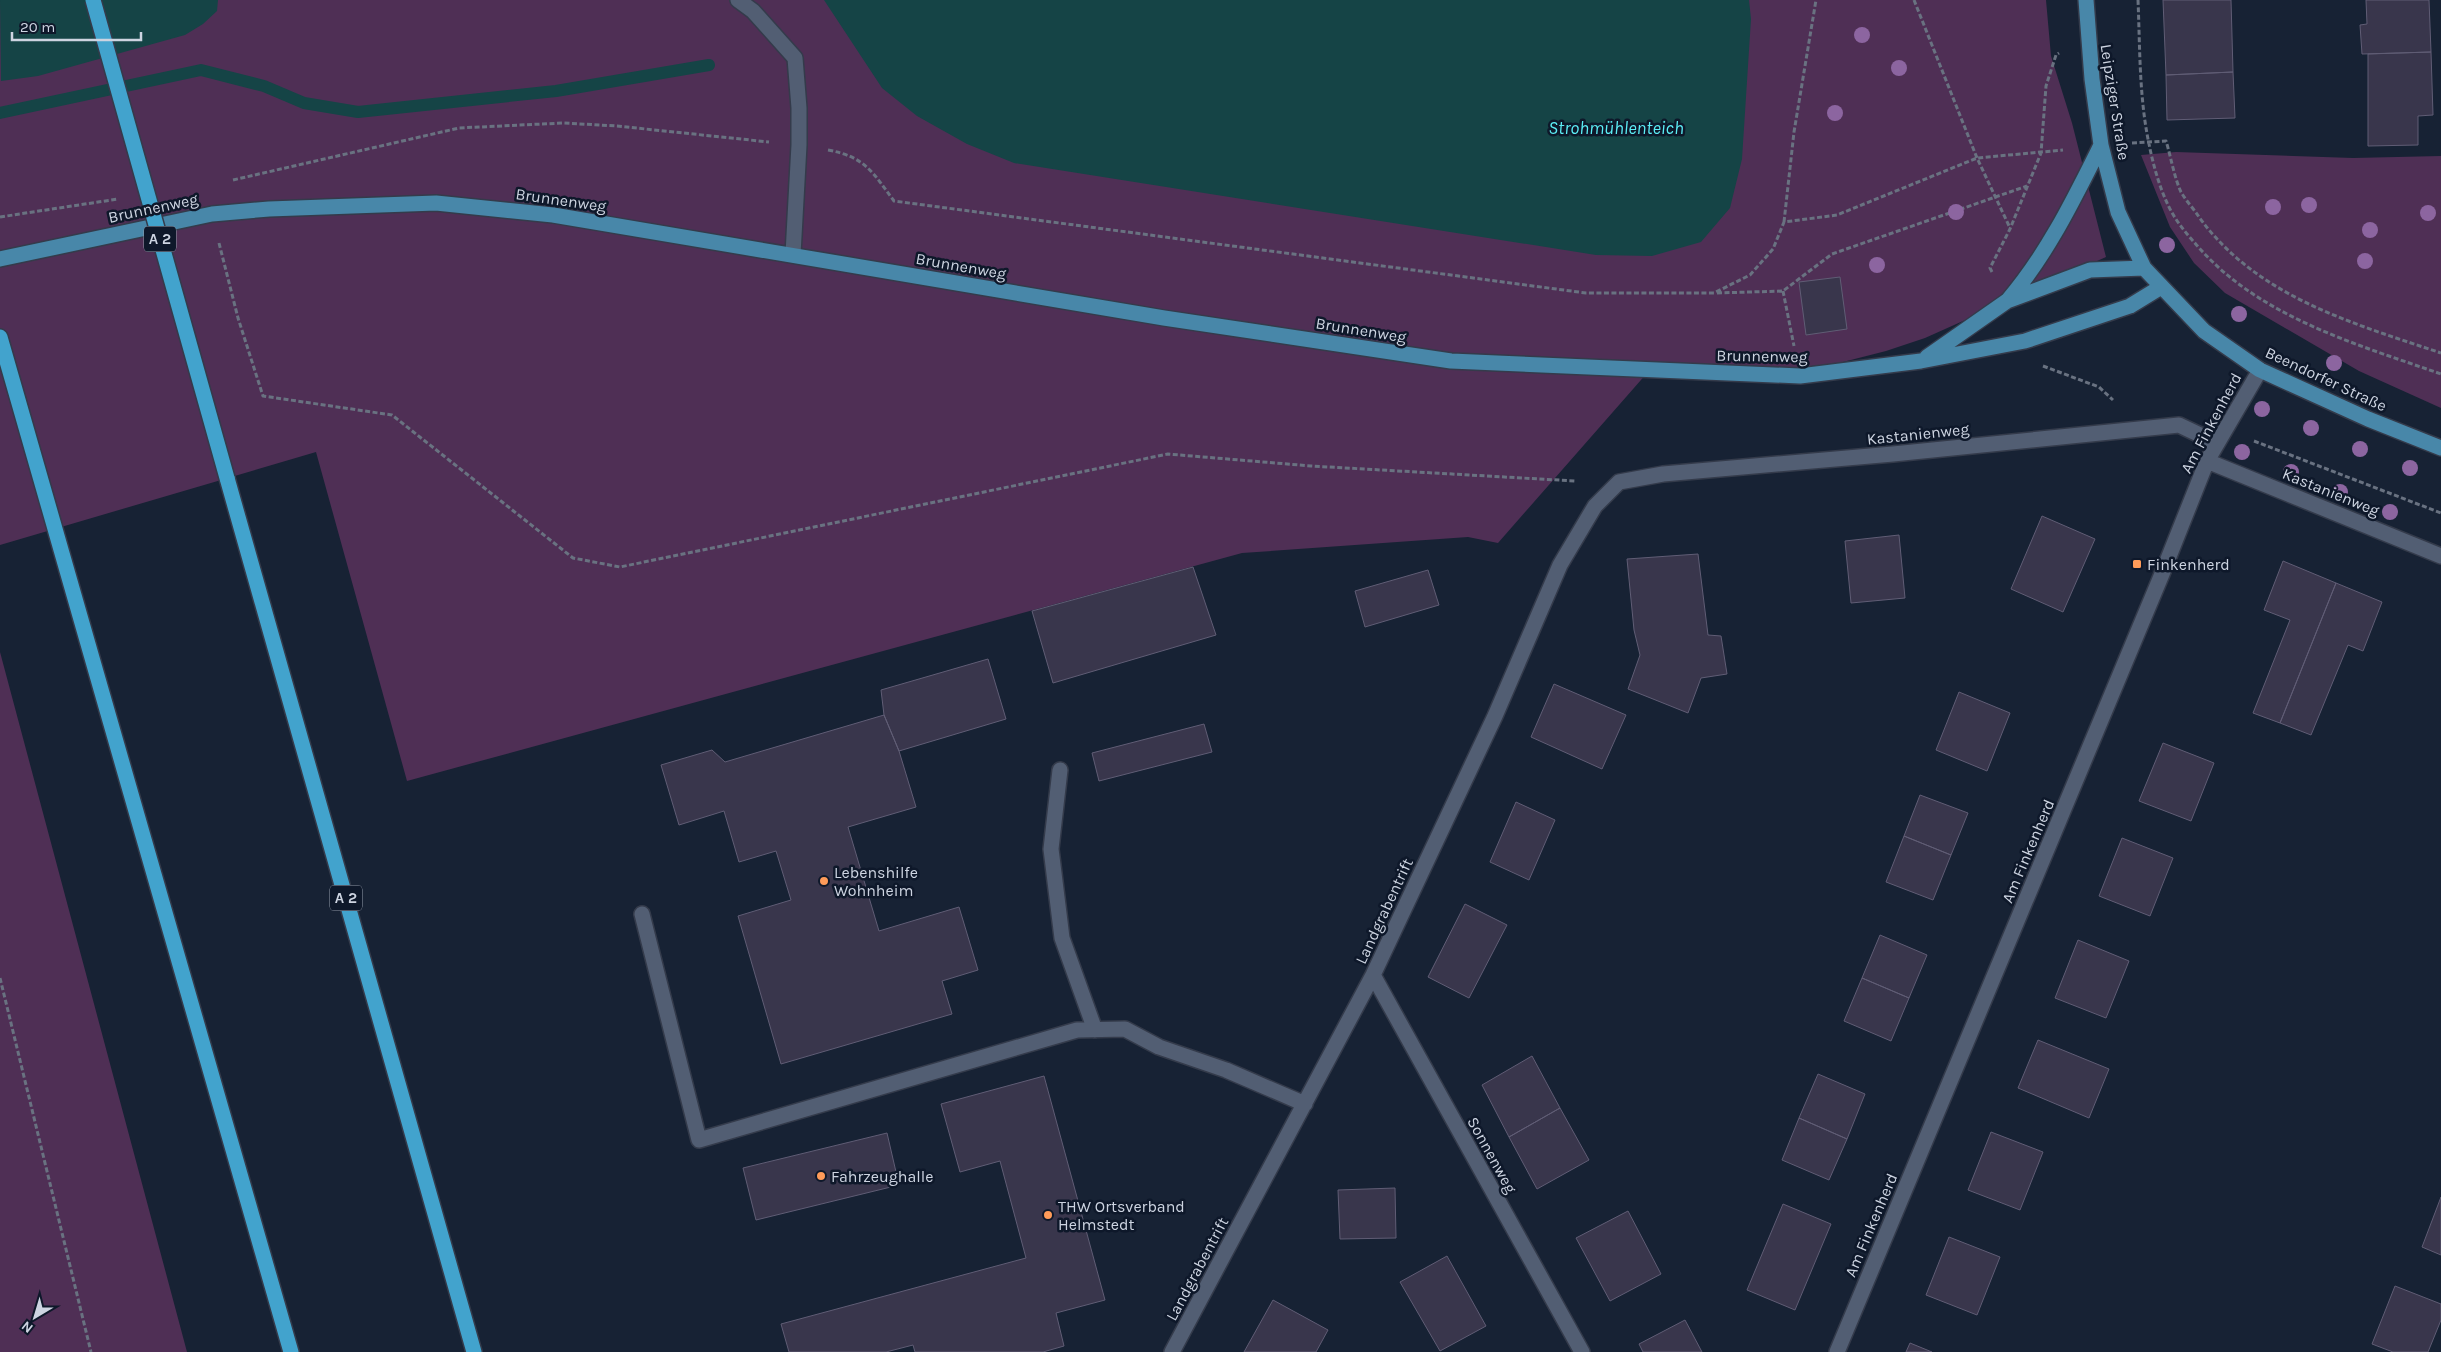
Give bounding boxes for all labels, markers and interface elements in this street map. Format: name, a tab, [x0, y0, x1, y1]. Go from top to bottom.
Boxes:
scale bar	[12, 10, 141, 42]
text: 20 m	[20, 18, 55, 36]
street label: Leipziger Straße	[2096, 43, 2134, 161]
water label: Strohmühlenteich	[1548, 117, 1684, 139]
street label: Brunnenweg	[514, 184, 608, 216]
street label: Brunnenweg	[106, 189, 200, 227]
road number: A 2	[144, 226, 176, 252]
street label: Brunnenweg	[914, 249, 1008, 283]
street label: Brunnenweg	[1314, 313, 1408, 347]
street label: Beendorfer Straße	[2262, 343, 2390, 415]
street label: Brunnenweg	[1716, 346, 1808, 366]
street label: Am Finkenherd	[2177, 370, 2245, 476]
street label: Kastanienweg	[1866, 419, 1970, 449]
street label: Kastanienweg	[2280, 464, 2382, 520]
place label: Finkenherd	[2147, 555, 2230, 574]
marker: Finkenherd	[2131, 558, 2143, 570]
street label: Am Finkenherd	[1998, 796, 2058, 906]
street label: Landgrabentrift	[1351, 855, 1417, 967]
place label: Lebenshilfe Wohnheim	[834, 863, 918, 900]
marker: Lebenshilfe Wohnheim	[818, 875, 830, 887]
road number: A 2	[330, 886, 362, 910]
street label: Sonnenweg	[1463, 1113, 1521, 1197]
place label: Fahrzeughalle	[831, 1167, 933, 1186]
marker: Fahrzeughalle	[815, 1170, 827, 1182]
street label: Am Finkenherd	[1841, 1170, 1901, 1280]
place label: THW Ortsverband Helmstedt	[1058, 1197, 1185, 1234]
marker: THW Ortsverband Helmstedt	[1042, 1209, 1054, 1221]
street label: Landgrabentrift	[1162, 1214, 1232, 1324]
north arrow	[10, 1292, 60, 1342]
text: N	[18, 1317, 36, 1337]

